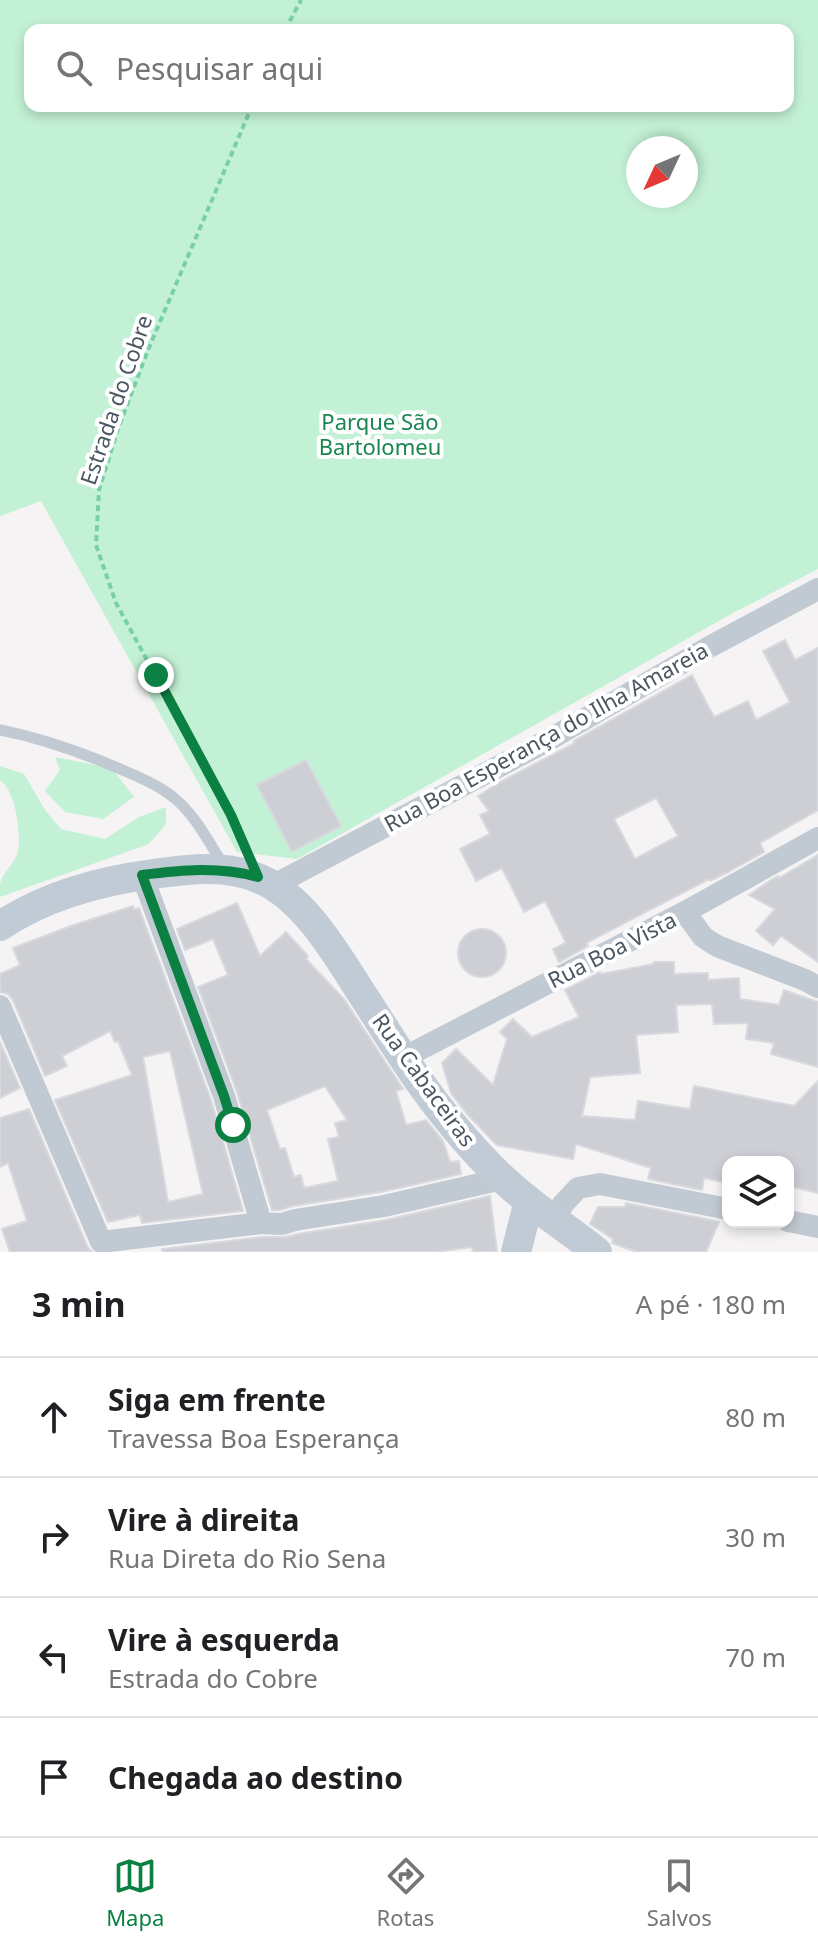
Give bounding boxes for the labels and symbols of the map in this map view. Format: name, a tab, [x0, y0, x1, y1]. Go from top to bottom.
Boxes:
north arrow	[626, 136, 698, 208]
street label: Estrada do Cobre	[72, 311, 158, 489]
park label: Parque São Bartolomeu	[319, 406, 441, 461]
street label: Rua Boa Esperança do Ilha Amareia	[378, 634, 713, 838]
route end	[138, 657, 174, 693]
street label: Rua Boa Vista	[542, 904, 681, 994]
street label: Rua Cabaceiras	[366, 1007, 483, 1152]
route start	[215, 1107, 251, 1143]

